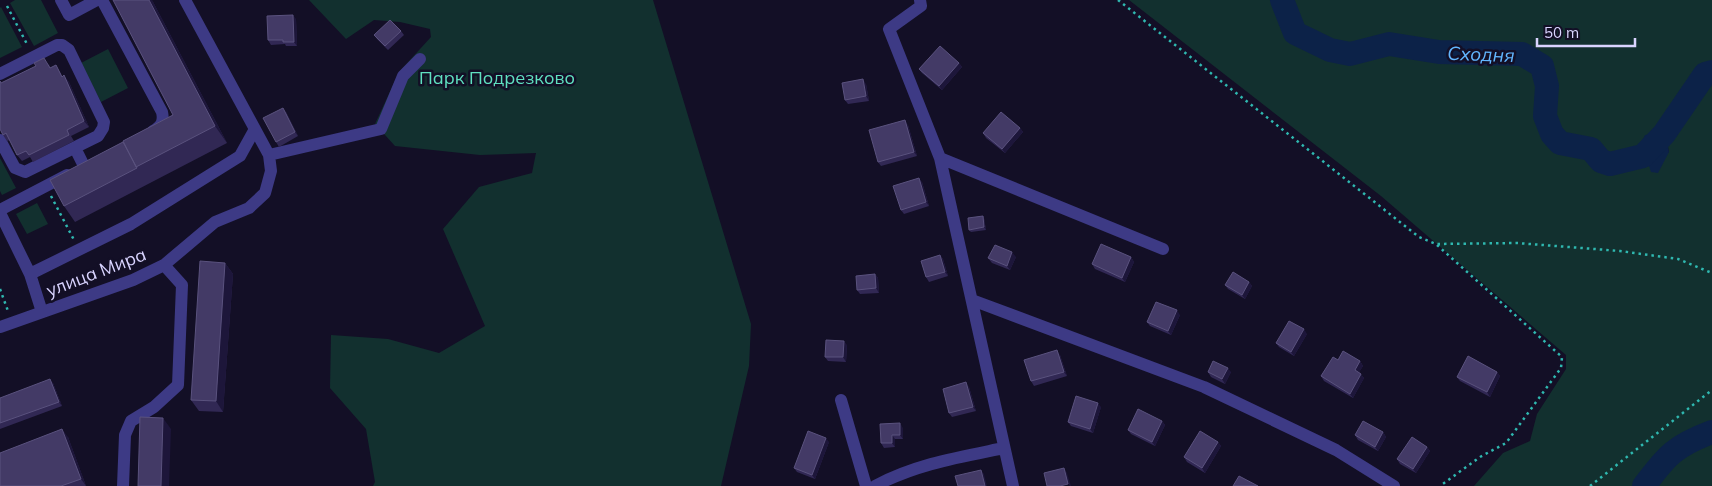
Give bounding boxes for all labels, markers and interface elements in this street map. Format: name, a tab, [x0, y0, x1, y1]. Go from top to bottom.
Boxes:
scale bar	[1537, 15, 1634, 47]
text: 50 m	[1544, 23, 1579, 42]
water label: Сходня	[1447, 41, 1515, 67]
park label: Парк Подрезково	[419, 66, 575, 89]
street label: улица Мира	[43, 242, 149, 302]

